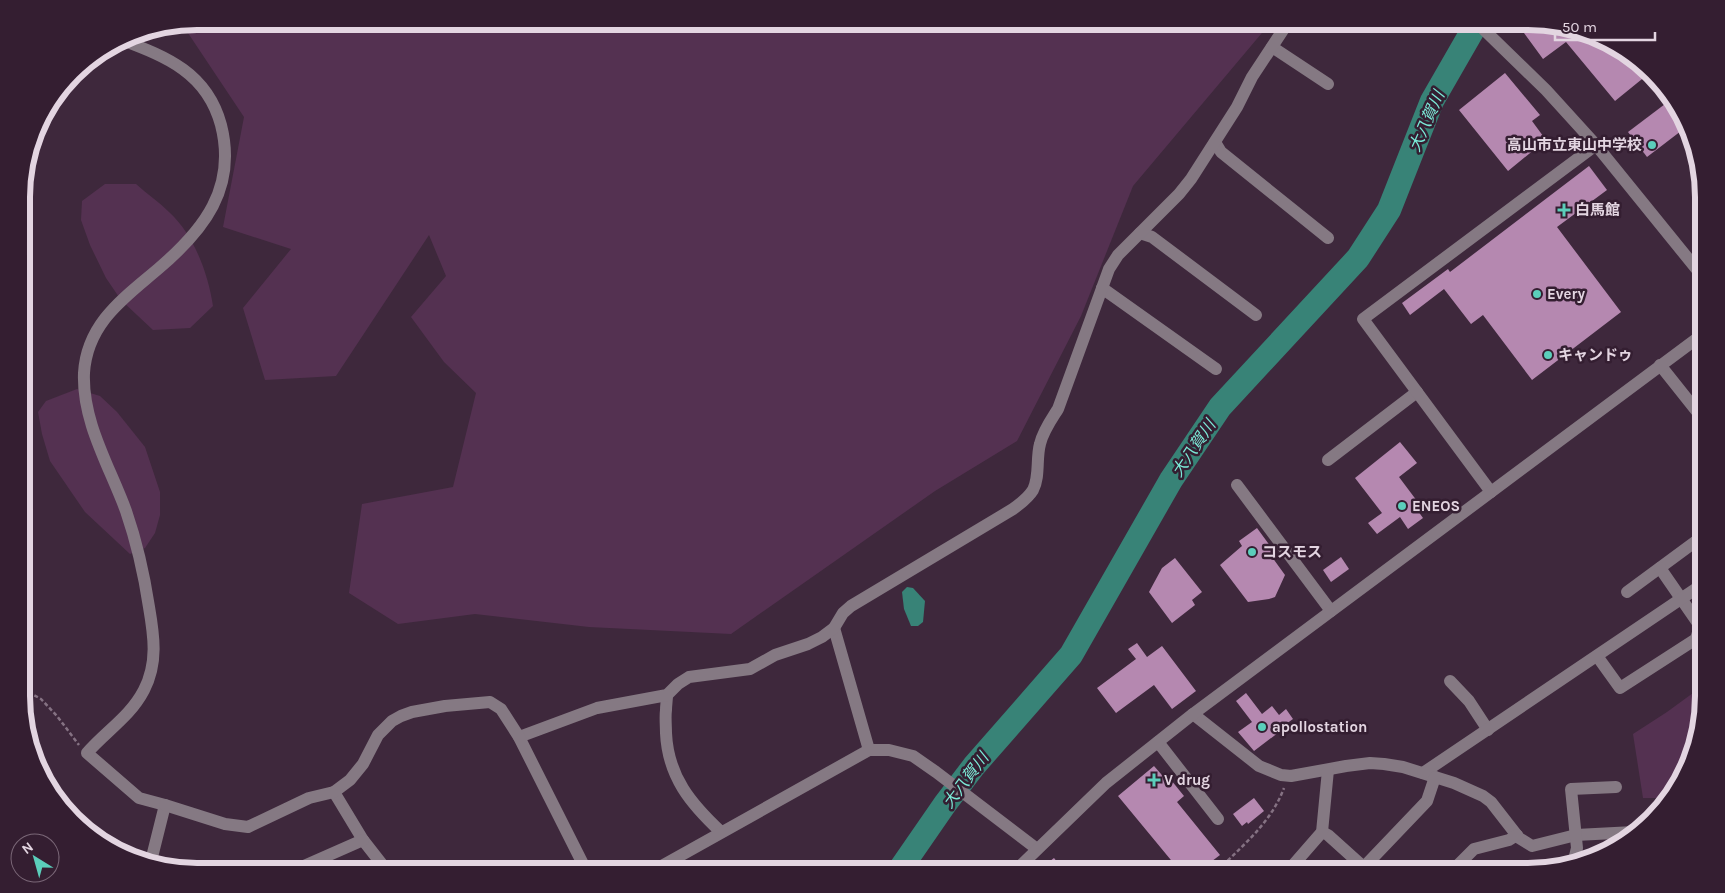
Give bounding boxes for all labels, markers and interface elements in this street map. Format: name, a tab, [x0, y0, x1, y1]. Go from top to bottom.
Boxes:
scale bar	[1555, 10, 1655, 42]
text: 50 m	[1562, 18, 1597, 36]
water label: 大八賀川	[1405, 86, 1449, 154]
place label: 高山市立東山中学校	[1507, 136, 1642, 154]
marker: 高山市立東山中学校	[1646, 139, 1658, 151]
place label: 白馬館	[1575, 201, 1620, 219]
marker: 白馬館	[1557, 203, 1571, 217]
place label: Every	[1547, 285, 1585, 303]
marker: Every	[1531, 288, 1543, 300]
place label: キャンドゥ	[1558, 346, 1633, 364]
marker: キャンドゥ	[1542, 349, 1554, 361]
water label: 大八賀川	[1168, 415, 1220, 480]
place label: ENEOS	[1412, 497, 1460, 515]
marker: ENEOS	[1396, 500, 1408, 512]
place label: コスモス	[1262, 543, 1322, 561]
marker: コスモス	[1246, 546, 1258, 558]
place label: apollostation	[1272, 718, 1367, 736]
marker: apollostation	[1256, 721, 1268, 733]
water label: 大八賀川	[939, 747, 993, 812]
place label: V drug	[1164, 771, 1210, 789]
marker: V drug	[1148, 774, 1160, 786]
north arrow	[10, 833, 60, 883]
text: N	[18, 838, 37, 858]

